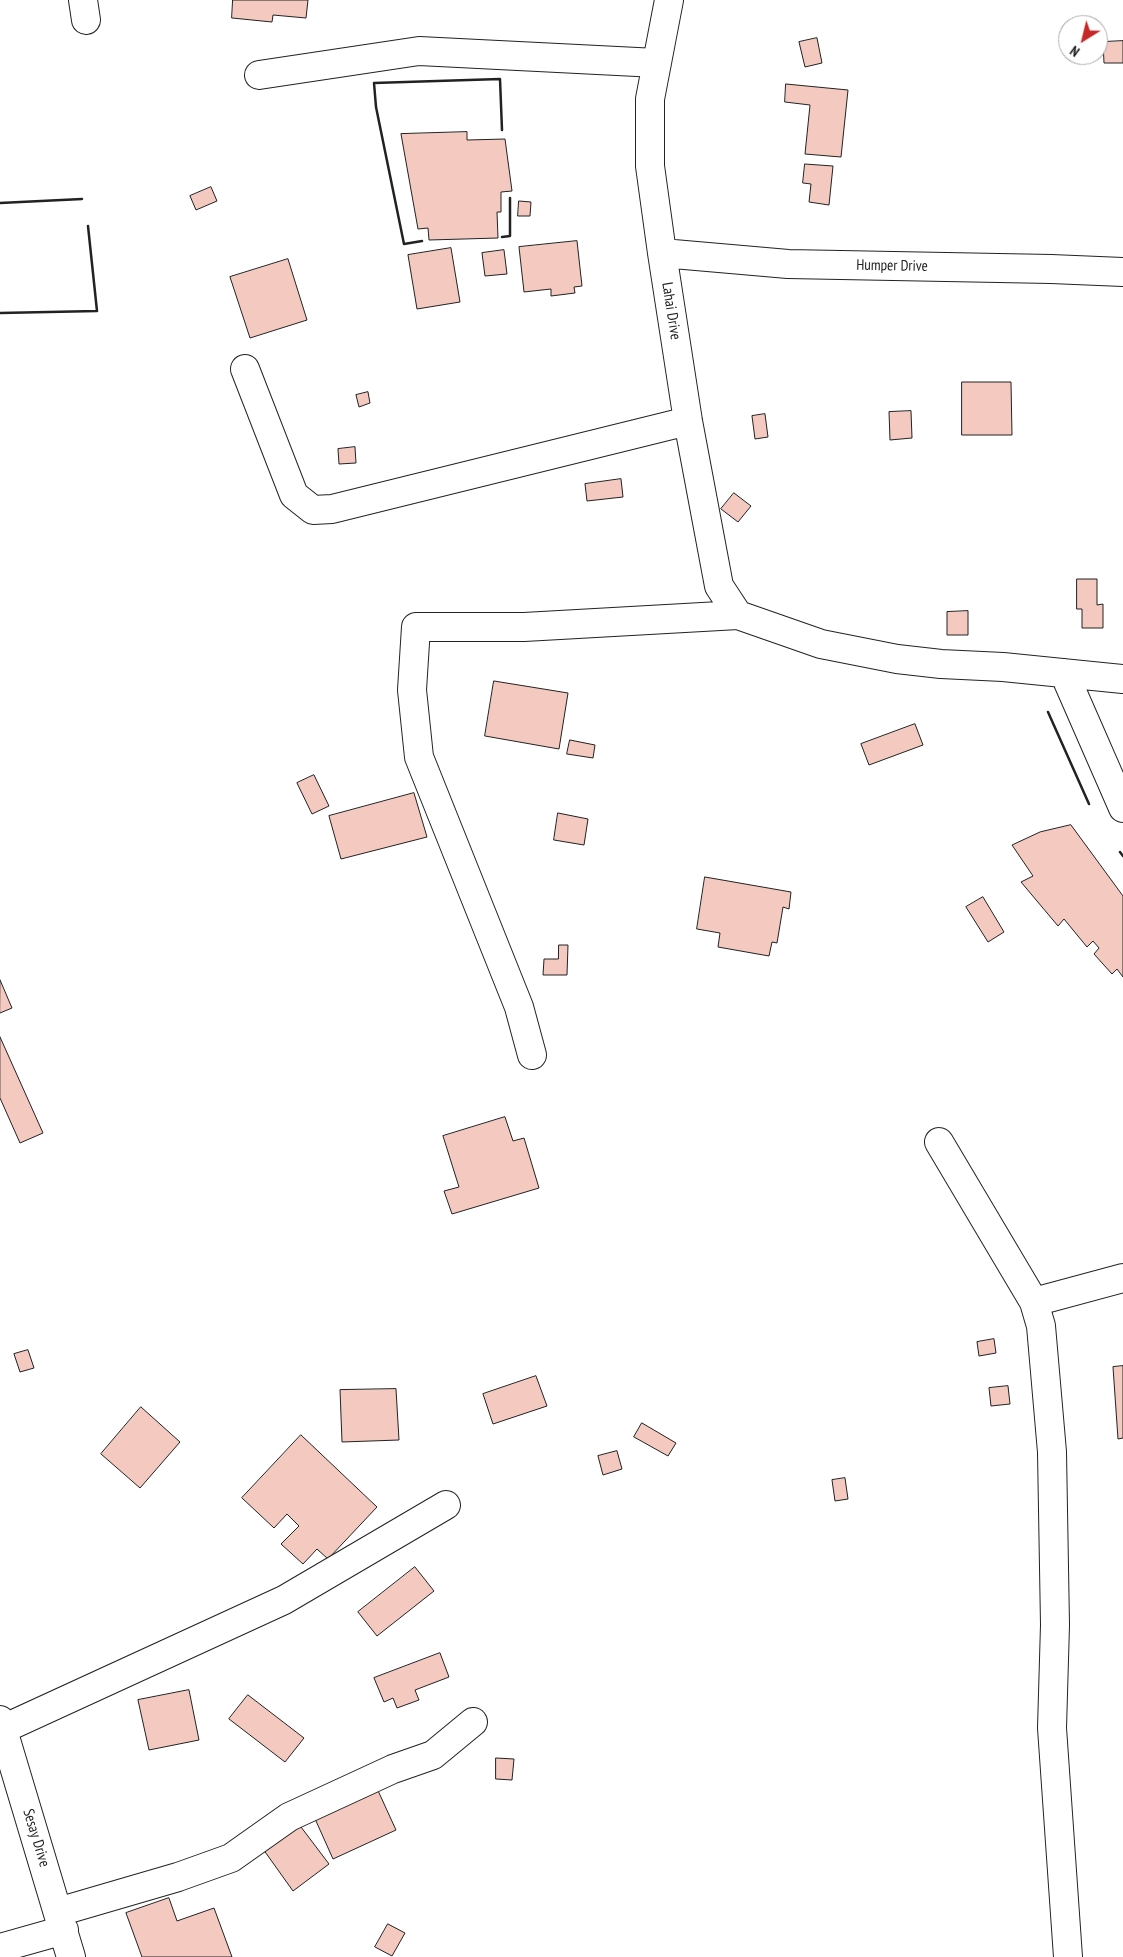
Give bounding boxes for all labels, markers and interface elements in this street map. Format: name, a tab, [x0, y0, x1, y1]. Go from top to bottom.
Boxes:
north arrow	[1058, 15, 1108, 65]
text: N	[1066, 42, 1083, 61]
street label: Humper Drive	[856, 256, 928, 276]
street label: Lahai Drive	[658, 281, 684, 341]
street label: Sesay Drive	[19, 1807, 53, 1869]

